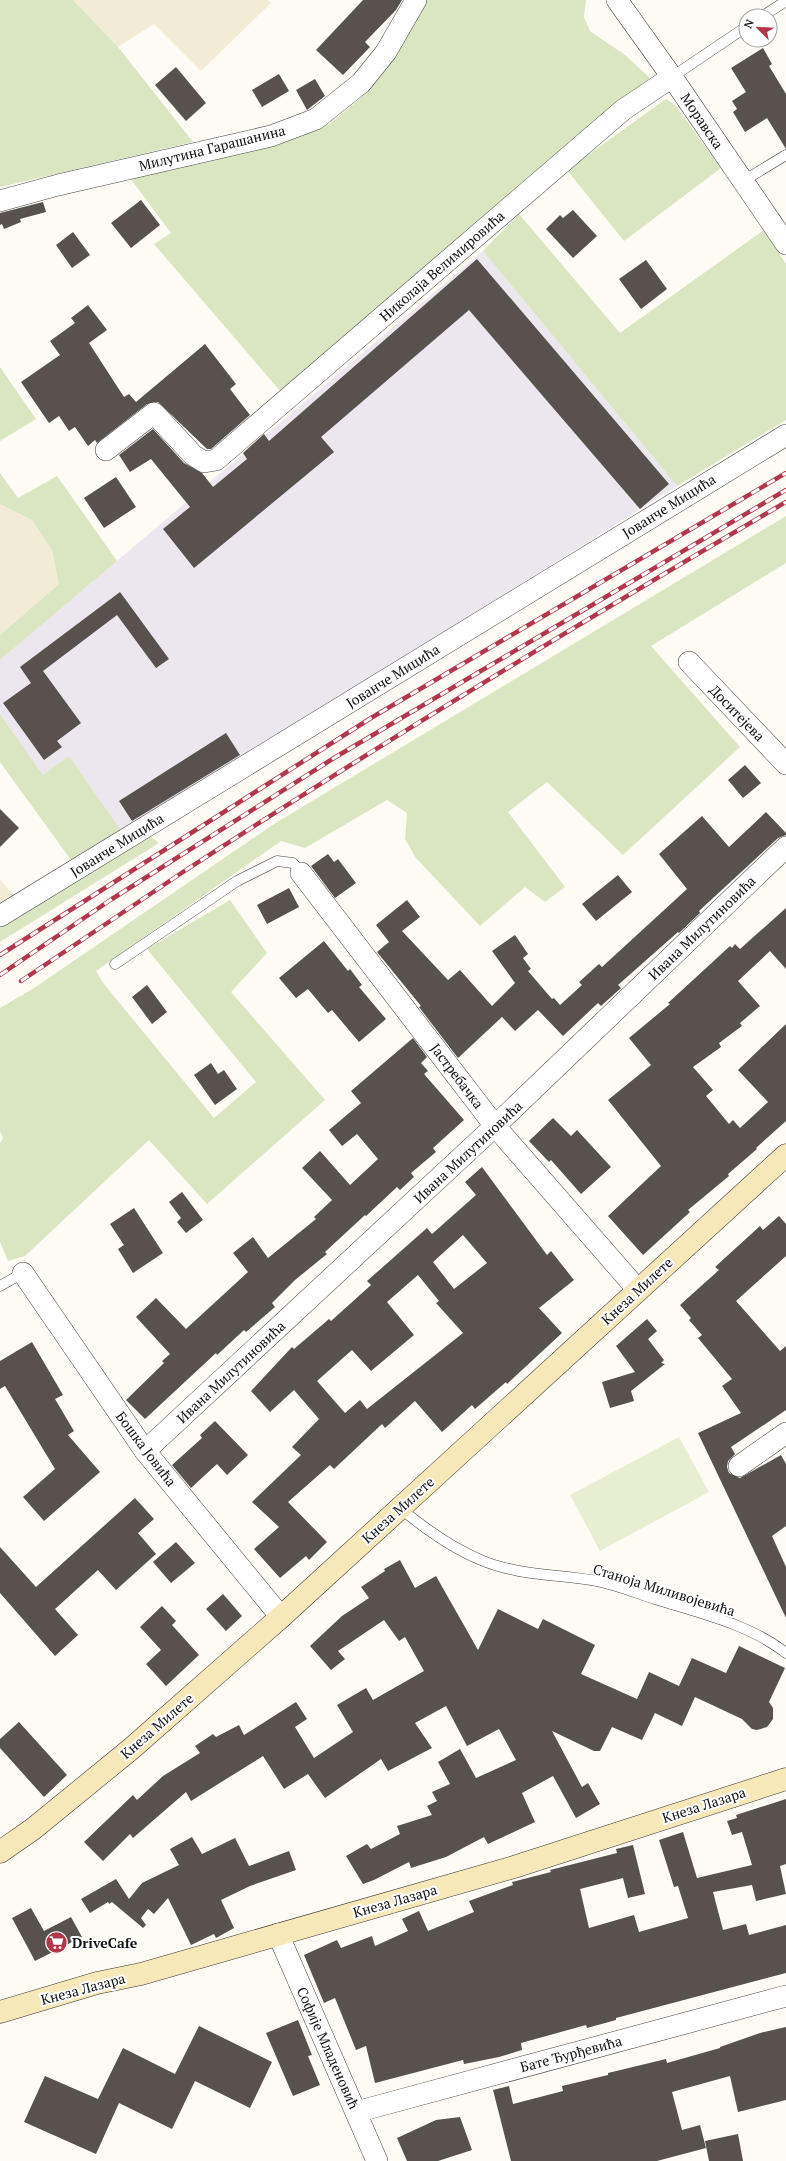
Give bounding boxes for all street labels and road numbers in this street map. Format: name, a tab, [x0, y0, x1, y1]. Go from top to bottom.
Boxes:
street label: Моравска	[677, 89, 728, 152]
street label: Милутина Гарашанина	[137, 120, 287, 175]
street label: Николаја Велимировића	[375, 206, 508, 325]
street label: Јованче Мицића	[618, 469, 719, 542]
street label: Јованче Мицића	[342, 639, 443, 712]
street label: Доситејева	[706, 680, 769, 745]
street label: Јованче Мицића	[66, 808, 167, 881]
street label: Ивана Милутиновића	[644, 871, 759, 984]
street label: Јастребачка	[427, 1039, 488, 1112]
street label: Ивана Милутиновића	[409, 1096, 526, 1207]
street label: Кнеза Милете	[597, 1253, 676, 1329]
street label: Ивана Милутиновића	[172, 1316, 289, 1427]
street label: Бошка Јовића	[112, 1407, 181, 1490]
street label: Кнеза Милете	[357, 1472, 438, 1547]
street label: Станоја Миливојевића	[591, 1559, 738, 1620]
street label: Кнеза Милете	[116, 1689, 197, 1763]
street label: Кнеза Лазара	[660, 1782, 748, 1827]
street label: Кнеза Лазара	[351, 1879, 439, 1922]
street label: Кнеза Лазара	[39, 1968, 127, 2009]
street label: Софије Младеновић	[293, 1984, 364, 2112]
street label: Бате Ђурђевића	[518, 2031, 624, 2076]

